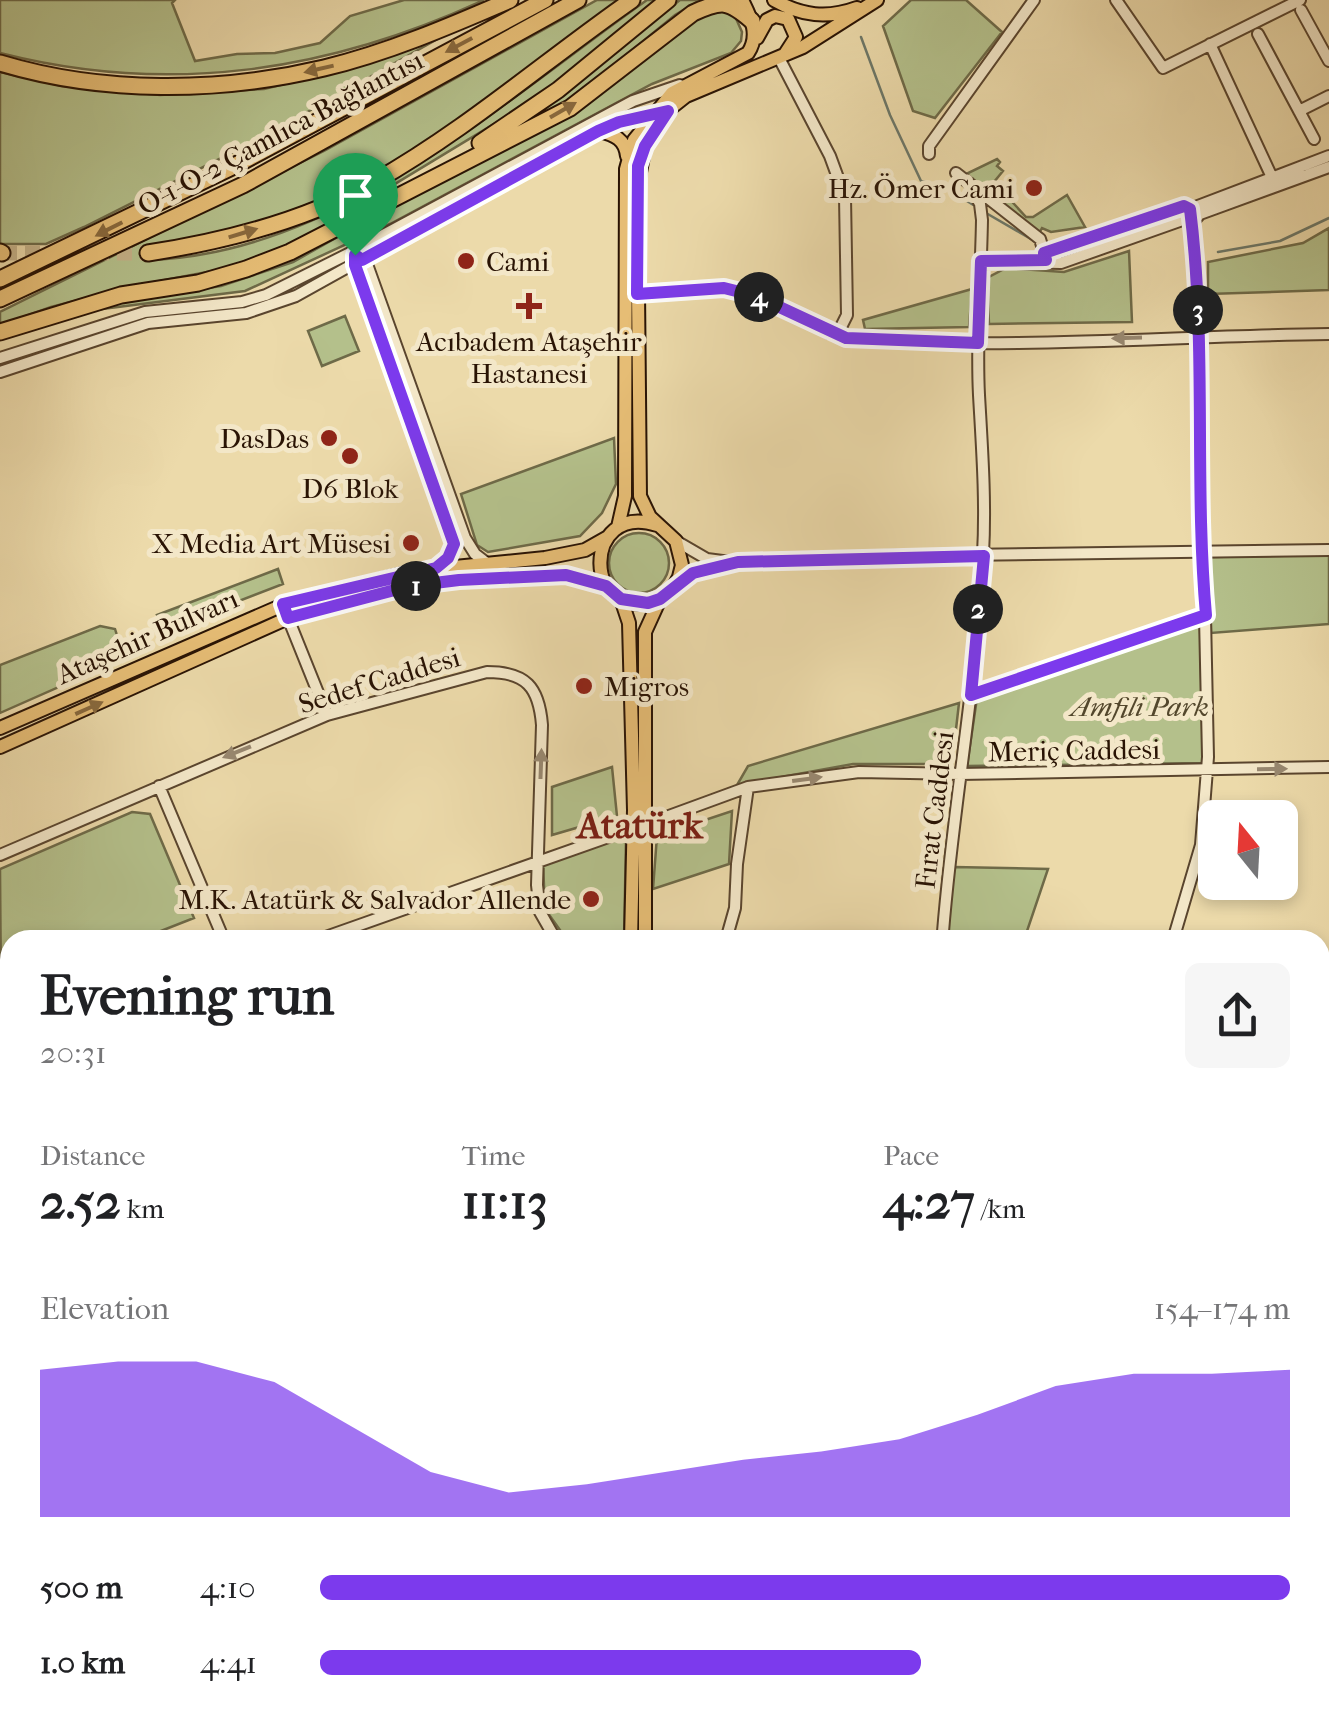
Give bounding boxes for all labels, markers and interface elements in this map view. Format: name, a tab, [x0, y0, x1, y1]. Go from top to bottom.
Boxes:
one-way arrow	[444, 37, 473, 54]
street label: O-1-O-2 Çamlıca Bağlantısı	[132, 43, 429, 222]
one-way arrow	[303, 62, 334, 77]
one-way arrow	[549, 102, 577, 119]
pin	[313, 153, 398, 256]
icon: arrive	[328, 168, 383, 223]
place label: Hz. Ömer Cami	[828, 172, 1014, 205]
marker: Hz. Ömer Cami	[1023, 177, 1045, 199]
one-way arrow	[94, 220, 123, 237]
one-way arrow	[228, 225, 258, 240]
place label: Cami	[486, 245, 549, 278]
marker: Cami	[455, 250, 477, 272]
pin: 4	[734, 272, 784, 322]
text: 4	[751, 280, 767, 313]
pin: 3	[1173, 285, 1223, 335]
marker: Acıbadem Ataşehir Hastanesi	[516, 293, 542, 319]
text: 3	[1192, 293, 1204, 326]
place label: Acıbadem Ataşehir Hastanesi	[415, 325, 642, 390]
one-way arrow	[1110, 331, 1142, 347]
place label: DasDas	[220, 422, 309, 455]
marker: DasDas	[318, 427, 340, 449]
marker: D6 Blok	[339, 445, 361, 467]
place label: D6 Blok	[302, 472, 399, 505]
place label: X Media Art Müsesi	[151, 527, 391, 560]
marker: X Media Art Müsesi	[400, 532, 422, 554]
pin: 1	[391, 561, 441, 611]
text: 1	[411, 569, 421, 602]
street label: Ataşehir Bulvarı	[50, 582, 243, 692]
pin: 2	[953, 584, 1003, 634]
text: 2	[971, 592, 985, 625]
street label: Sedef Caddesi	[294, 640, 464, 721]
place label: Migros	[604, 670, 689, 703]
marker: Migros	[573, 675, 595, 697]
park label: Amfili Park	[1068, 690, 1209, 723]
one-way arrow	[74, 700, 104, 716]
street label: Fırat Caddesi	[908, 729, 961, 891]
street label: Meriç Caddesi	[988, 732, 1160, 769]
one-way arrow	[222, 745, 252, 761]
one-way arrow	[533, 747, 549, 779]
one-way arrow	[1256, 760, 1288, 776]
one-way arrow	[792, 770, 824, 786]
north arrow	[1198, 800, 1298, 900]
map controls	[1198, 800, 1298, 900]
district label: Atatürk	[575, 803, 704, 848]
place label: M.K. Atatürk & Salvador Allende	[179, 883, 571, 916]
marker: M.K. Atatürk & Salvador Allende	[580, 888, 602, 910]
button: share	[1185, 963, 1290, 1068]
text: Evening run	[40, 964, 334, 1028]
text: 20:31	[40, 1034, 106, 1071]
text: Distance	[40, 1139, 145, 1172]
text: Time	[462, 1139, 525, 1172]
text: Pace	[883, 1139, 939, 1172]
text: 2.52	[40, 1172, 121, 1231]
text: 11:13	[462, 1172, 548, 1231]
text: 4:27	[883, 1172, 975, 1231]
text: km	[121, 1192, 164, 1225]
text: /km	[975, 1192, 1025, 1225]
text: Elevation	[40, 1290, 169, 1327]
text: 154–174 m	[1154, 1290, 1290, 1327]
text: 500 m	[40, 1569, 123, 1606]
text: 4:10	[200, 1569, 256, 1606]
text: 1.0 km	[40, 1644, 125, 1681]
text: 4:41	[200, 1644, 257, 1681]

